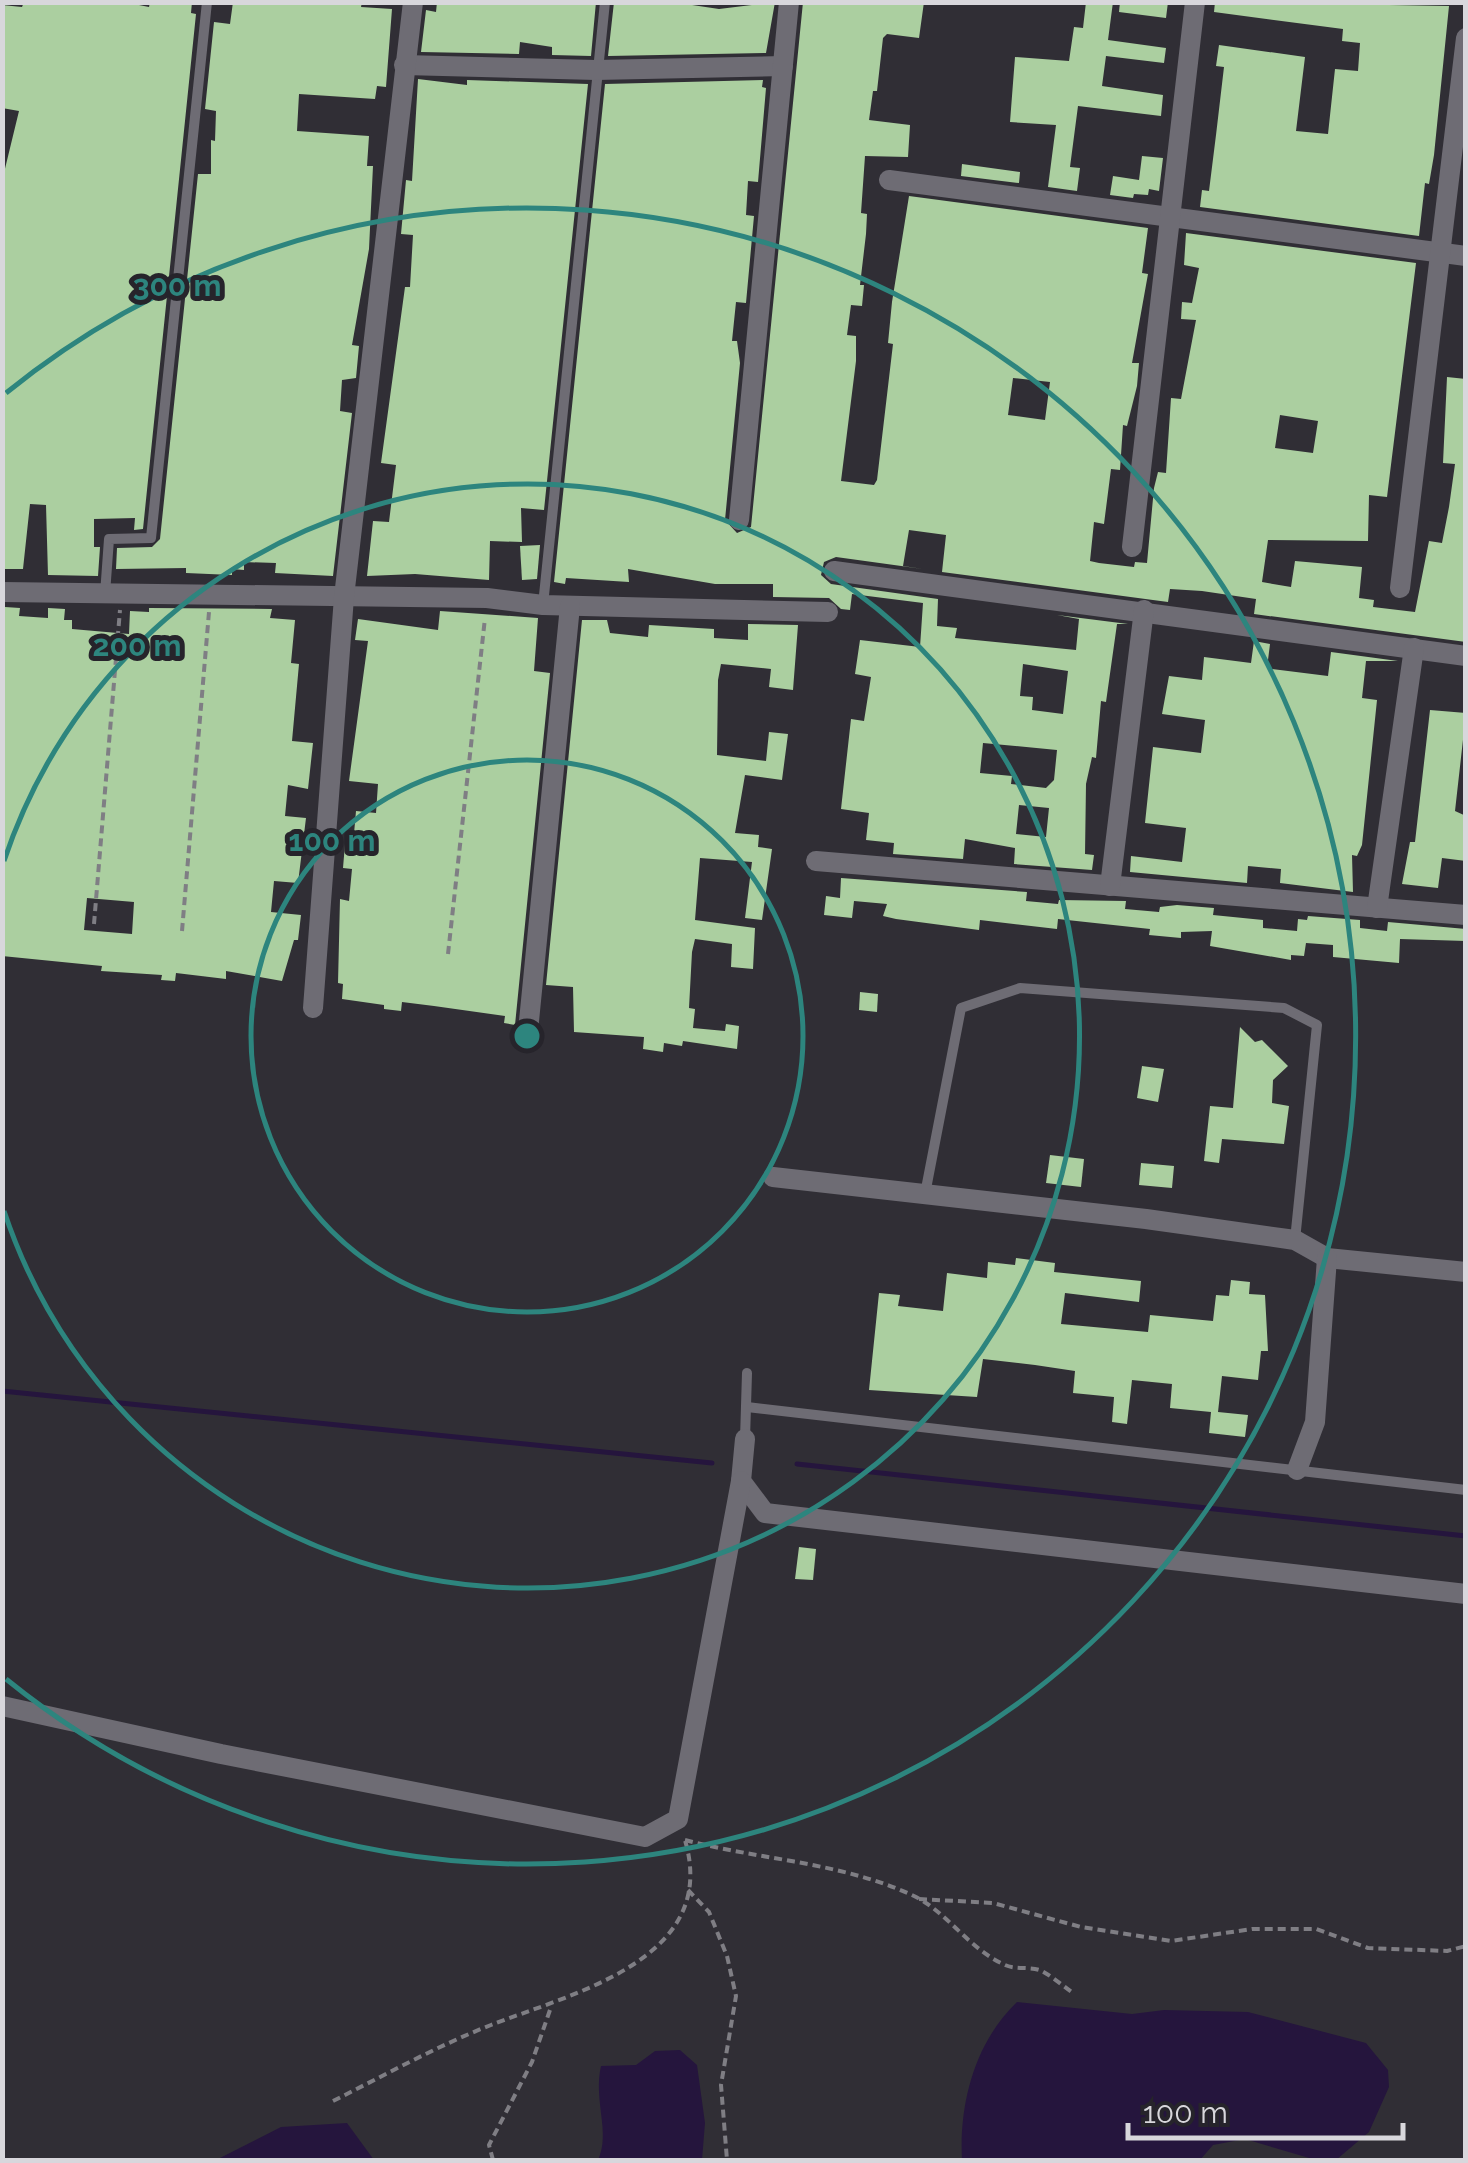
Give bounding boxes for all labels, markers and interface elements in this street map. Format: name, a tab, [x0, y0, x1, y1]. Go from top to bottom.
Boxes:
text: 300 m	[133, 268, 221, 303]
text: 200 m	[93, 628, 181, 663]
text: 100 m	[289, 823, 375, 858]
centre of rings	[509, 1018, 545, 1054]
scale bar	[1128, 2078, 1403, 2140]
text: 100 m	[1143, 2095, 1228, 2130]

